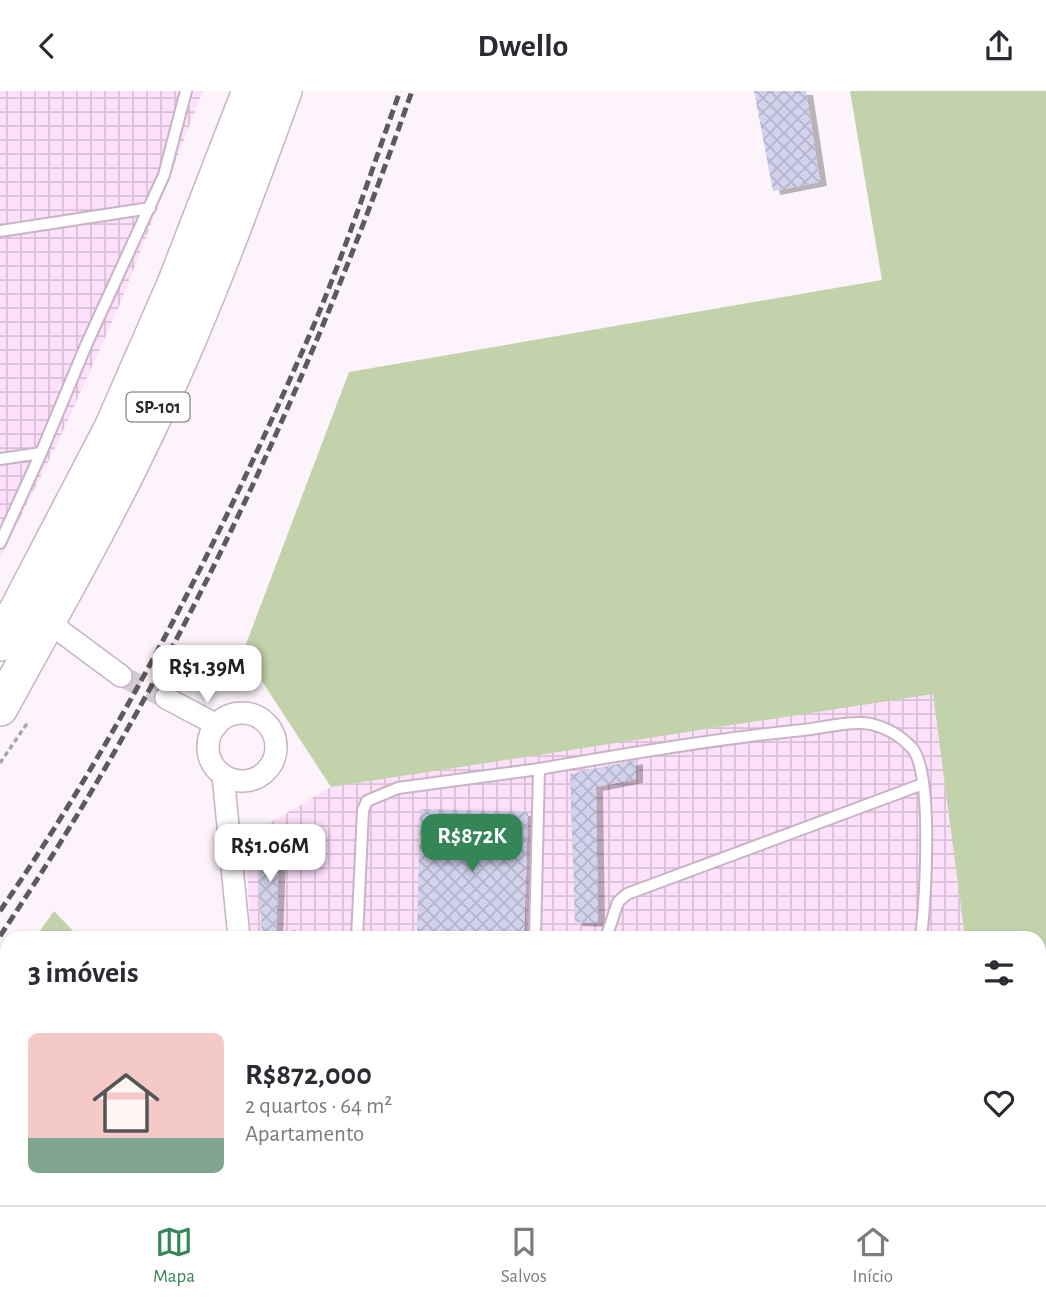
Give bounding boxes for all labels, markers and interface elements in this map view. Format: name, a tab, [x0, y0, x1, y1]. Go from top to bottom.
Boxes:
icon: back	[28, 27, 66, 65]
icon: share	[980, 27, 1018, 65]
text: Dwello	[478, 30, 568, 62]
road number: SP-101	[127, 393, 190, 421]
pin: R$1.39M	[142, 645, 272, 705]
text: R$1.39M	[169, 656, 245, 679]
pin: R$872K	[415, 815, 529, 874]
pin: R$1.06M	[205, 825, 335, 884]
text: R$872K	[437, 825, 507, 848]
text: R$1.06M	[231, 835, 309, 858]
icon: filters	[980, 954, 1018, 992]
text: 3 imóveis	[28, 958, 138, 988]
text: R$872,000	[245, 1060, 372, 1090]
icon: home	[84, 1061, 168, 1145]
icon: heart	[980, 1084, 1018, 1122]
text: 2 quartos · 64 m²	[245, 1095, 392, 1118]
text: Apartamento	[245, 1123, 364, 1146]
tab: Mapa	[153, 1223, 195, 1288]
tab: Salvos	[501, 1223, 547, 1288]
tab: Início	[853, 1223, 893, 1288]

